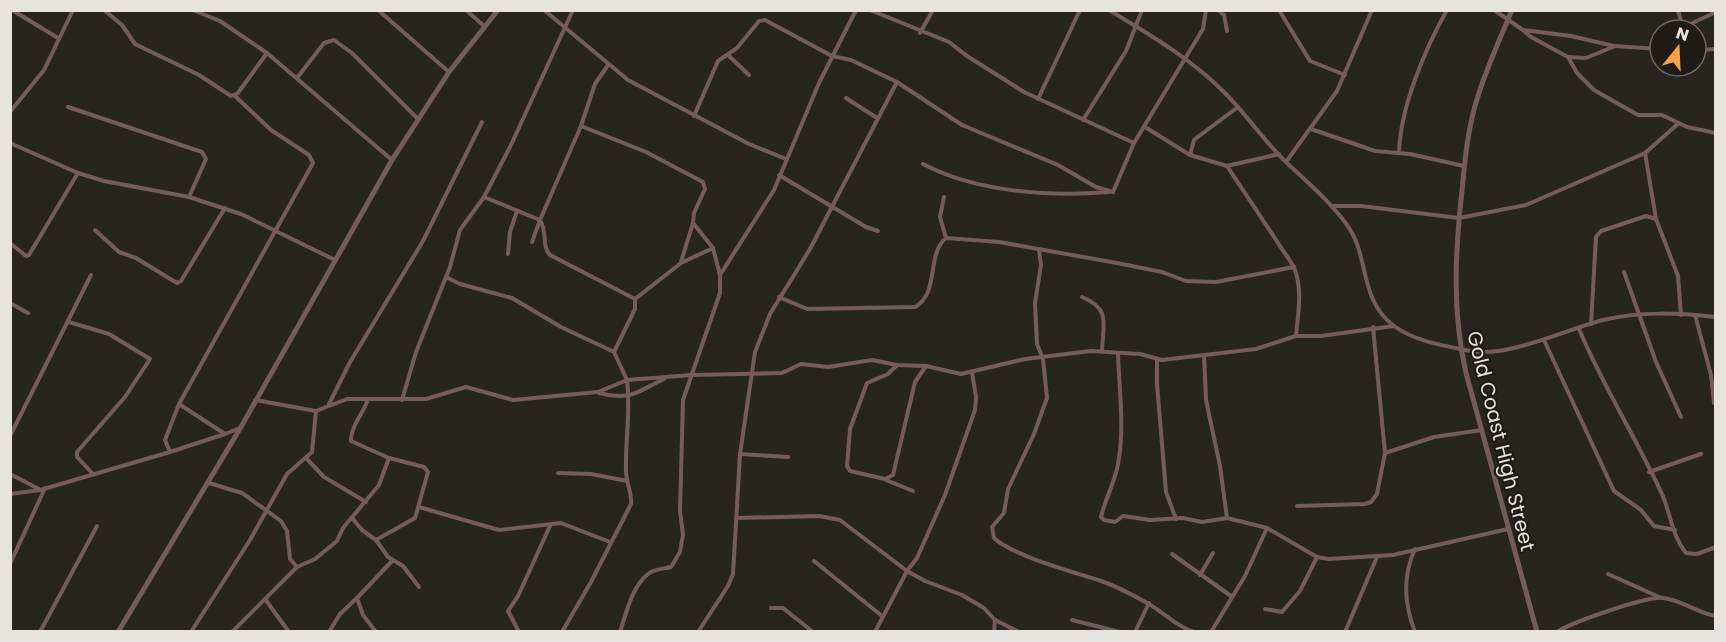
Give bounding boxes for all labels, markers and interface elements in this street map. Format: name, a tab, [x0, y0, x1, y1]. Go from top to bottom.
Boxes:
north arrow	[1648, 18, 1708, 78]
text: N	[1673, 21, 1692, 47]
street label: Gold Coast High Street	[1460, 328, 1542, 554]

